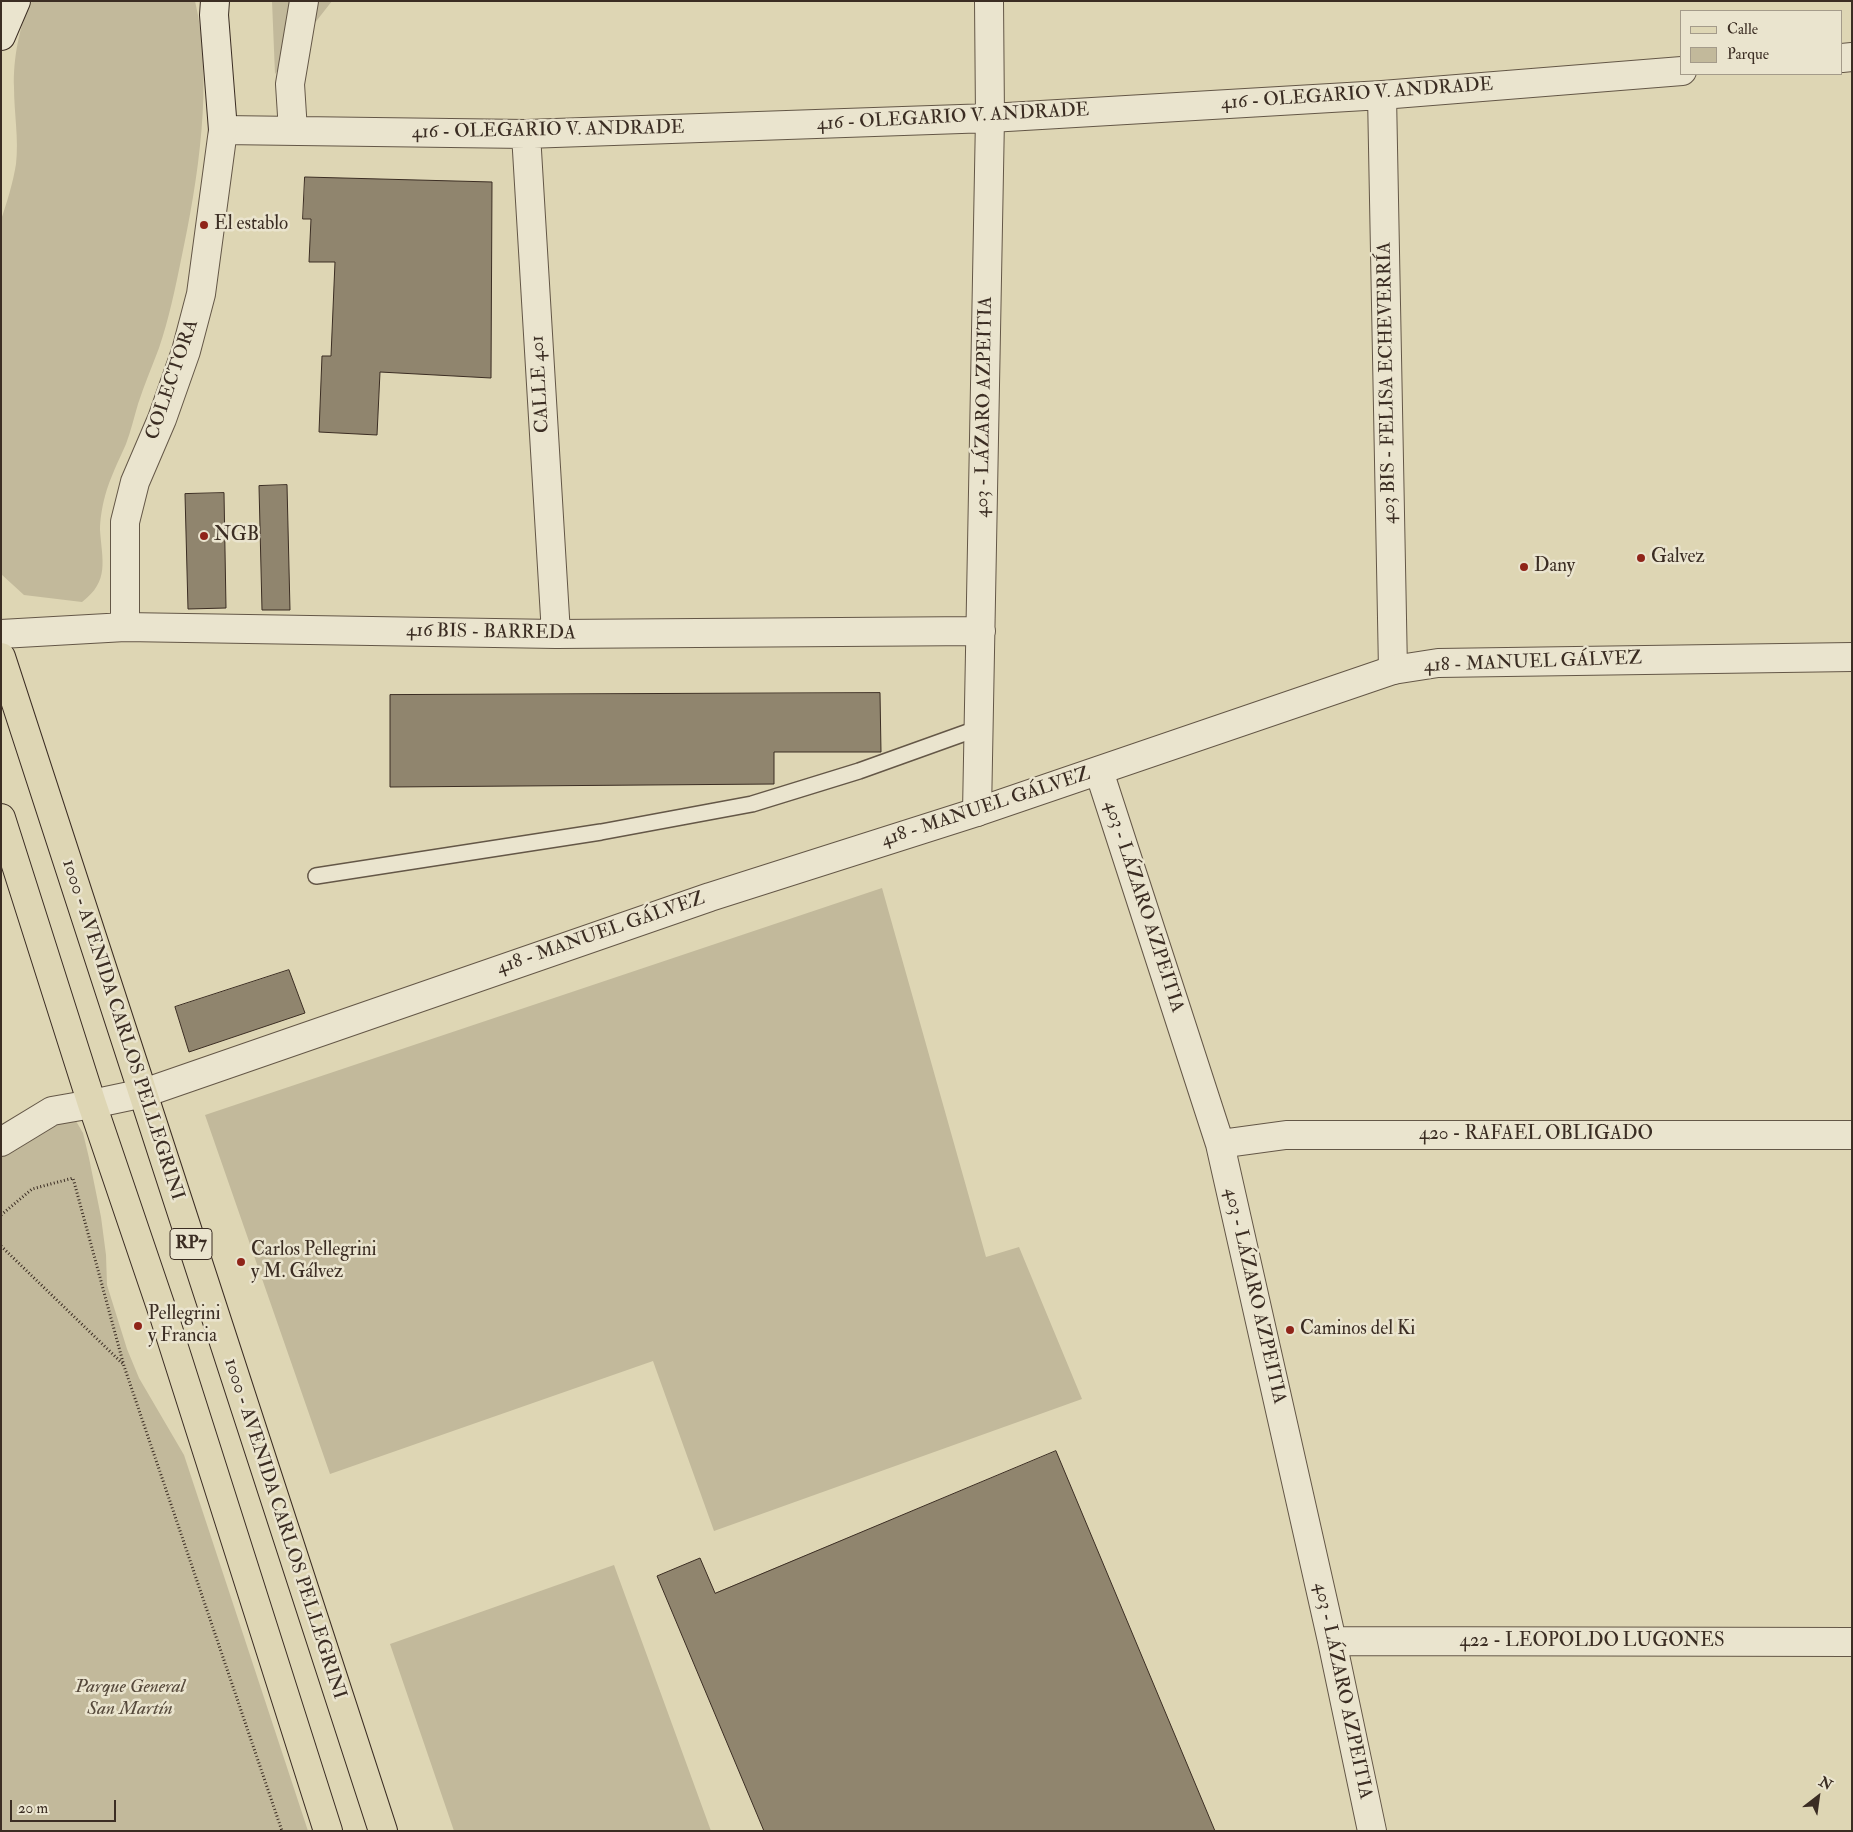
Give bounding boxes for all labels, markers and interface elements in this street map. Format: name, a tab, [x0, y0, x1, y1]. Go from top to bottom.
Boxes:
legend	[1680, 10, 1843, 75]
text: Calle	[1727, 20, 1758, 39]
text: Parque	[1727, 45, 1769, 64]
street label: 416 - OLEGARIO V. ANDRADE	[1220, 74, 1494, 116]
street label: 416 - OLEGARIO V. ANDRADE	[816, 99, 1090, 137]
street label: 416 - OLEGARIO V. ANDRADE	[411, 117, 685, 145]
place label: El establo	[214, 214, 288, 236]
marker: El establo	[198, 219, 210, 231]
street label: 403 BIS - FELISA ECHEVERRÍA	[1374, 242, 1402, 524]
street label: 403 - LÁZARO AZPEITIA	[972, 296, 998, 518]
street label: COLECTORA	[142, 317, 204, 443]
street label: CALLE 401	[527, 335, 555, 433]
place label: NGB	[214, 525, 259, 547]
marker: NGB	[198, 530, 210, 542]
place label: Galvez	[1651, 547, 1705, 569]
marker: Galvez	[1635, 552, 1647, 564]
place label: Dany	[1534, 556, 1575, 578]
marker: Dany	[1518, 561, 1530, 573]
street label: 416 BIS - BARREDA	[406, 620, 576, 646]
street label: 418 - MANUEL GÁLVEZ	[1423, 648, 1643, 678]
street label: 418 - MANUEL GÁLVEZ	[879, 763, 1093, 853]
street label: 403 - LÁZARO AZPEITIA	[1098, 798, 1188, 1016]
street label: 1000 - AVENIDA CARLOS PELLEGRINI	[56, 857, 188, 1203]
street label: 418 - MANUEL GÁLVEZ	[494, 888, 708, 980]
street label: 420 - RAFAEL OBLIGADO	[1419, 1124, 1653, 1146]
street label: 403 - LÁZARO AZPEITIA	[1218, 1186, 1290, 1406]
road number: RP7	[170, 1228, 212, 1260]
place label: Carlos Pellegrini y M. Gálvez	[251, 1240, 377, 1284]
marker: Carlos Pellegrini y M. Gálvez	[235, 1256, 247, 1268]
place label: Pellegrini y Francia	[148, 1304, 221, 1348]
place label: Caminos del Ki	[1300, 1319, 1415, 1341]
marker: Pellegrini y Francia	[132, 1320, 144, 1332]
marker: Caminos del Ki	[1284, 1324, 1296, 1336]
street label: 1000 - AVENIDA CARLOS PELLEGRINI	[218, 1356, 350, 1702]
street label: 403 - LÁZARO AZPEITIA	[1308, 1580, 1376, 1802]
street label: 422 - LEOPOLDO LUGONES	[1459, 1631, 1725, 1653]
park label: Parque General San Martín	[75, 1677, 185, 1721]
north arrow	[1793, 1772, 1843, 1822]
text: N	[1816, 1773, 1835, 1794]
scale bar	[12, 1790, 119, 1822]
text: 20 m	[18, 1799, 48, 1818]

